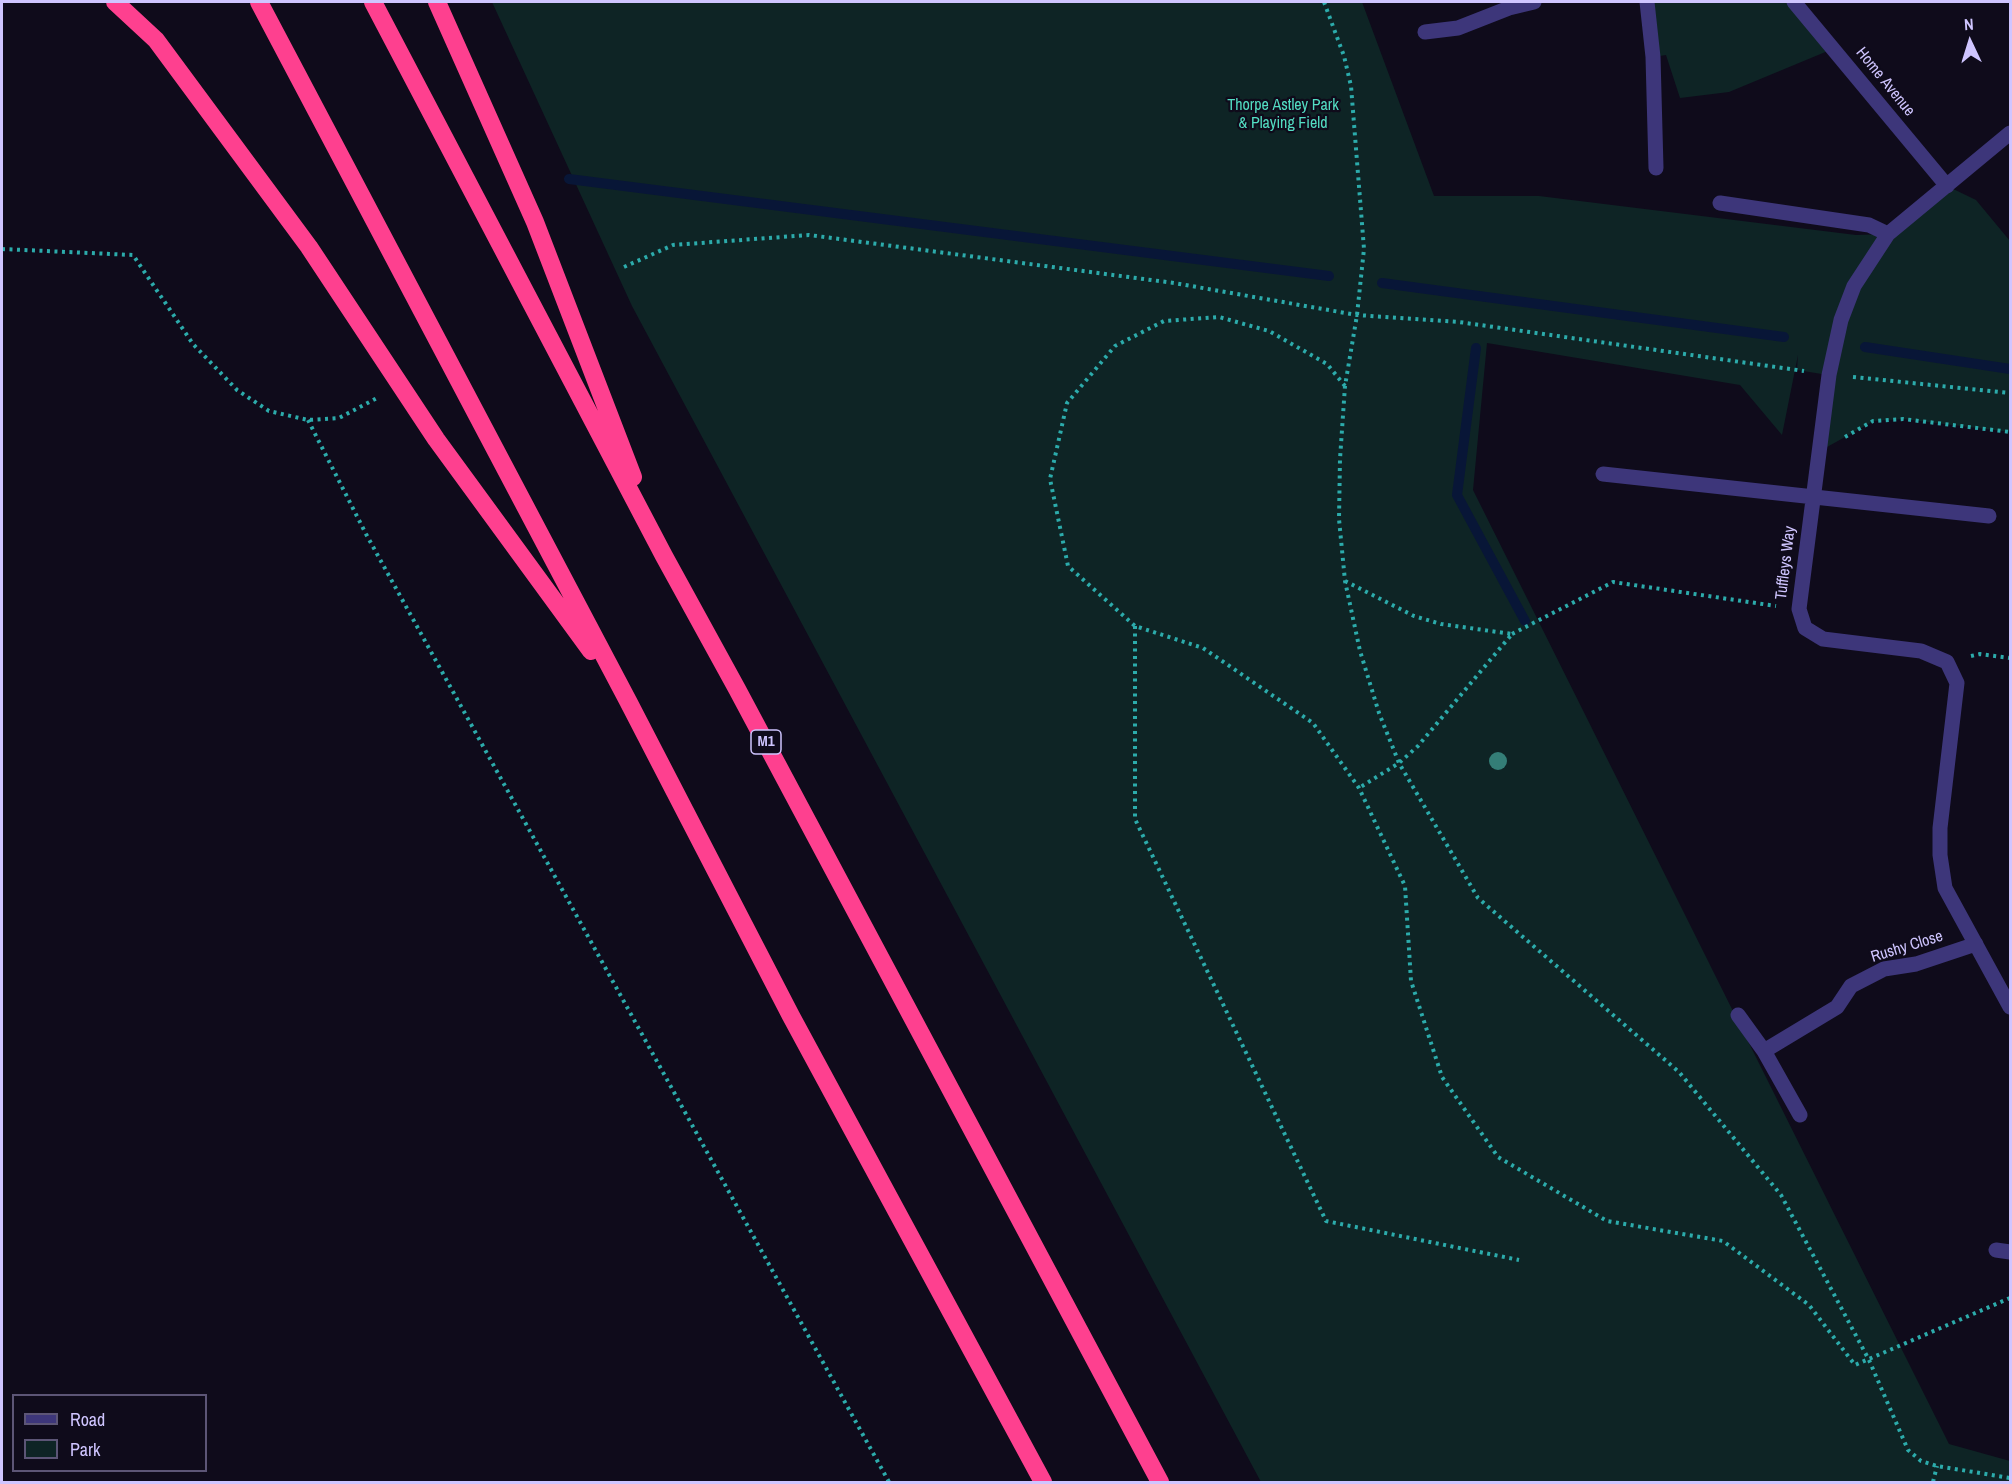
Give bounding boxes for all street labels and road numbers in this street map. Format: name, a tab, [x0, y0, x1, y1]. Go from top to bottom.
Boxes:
street label: Home Avenue	[1851, 44, 1919, 120]
street label: Tuffleys Way	[1772, 525, 1800, 601]
road number: M1	[751, 730, 781, 754]
street label: Rushy Close	[1869, 927, 1945, 967]

